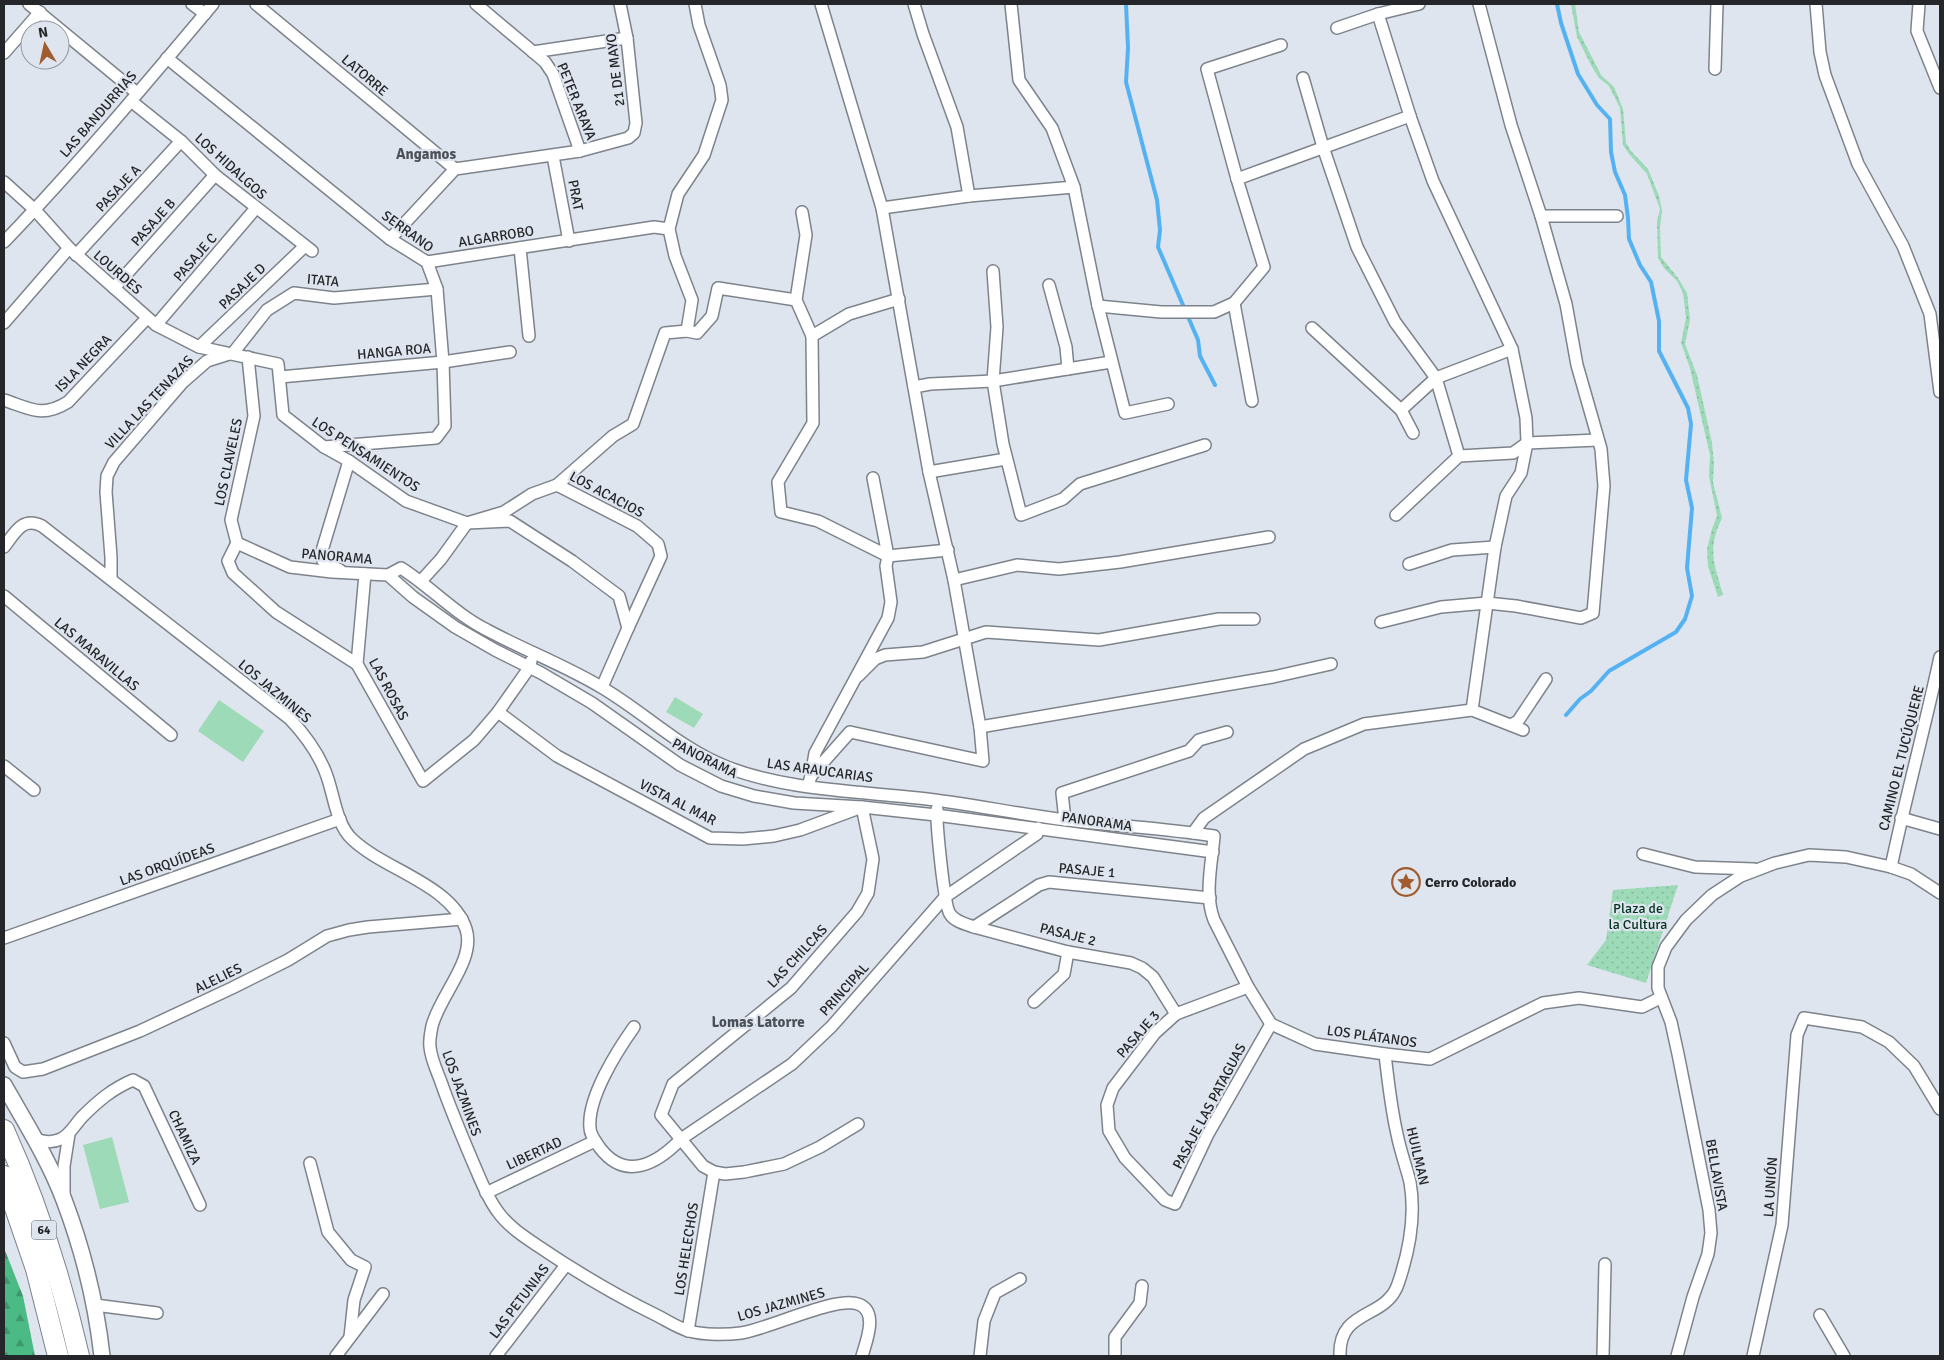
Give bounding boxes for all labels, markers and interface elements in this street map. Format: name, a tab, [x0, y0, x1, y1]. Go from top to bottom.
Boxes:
north arrow	[20, 20, 70, 70]
text: N	[37, 23, 49, 42]
street label: 21 DE MAYO	[603, 32, 628, 107]
street label: LATORRE	[338, 51, 391, 100]
street label: PETER ARAYA	[553, 60, 600, 143]
street label: LAS BANDURRIAS	[56, 68, 141, 161]
street label: LOS HIDALGOS	[191, 130, 270, 203]
district label: Angamos	[396, 145, 456, 163]
street label: PASAJE A	[92, 161, 145, 215]
street label: PRAT	[564, 178, 587, 212]
street label: PASAJE B	[128, 195, 179, 250]
street label: SERRANO	[379, 207, 437, 256]
street label: ALGARROBO	[457, 222, 535, 251]
street label: PASAJE C	[170, 230, 221, 285]
street label: LOURDES	[90, 247, 146, 298]
street label: PASAJE D	[215, 260, 269, 313]
street label: ITATA	[306, 271, 340, 290]
street label: ISLA NEGRA	[52, 331, 115, 396]
street label: HANGA ROA	[356, 340, 432, 363]
street label: VILLA LAS TENAZAS	[102, 352, 197, 453]
street label: LOS PENSAMIENTOS	[309, 413, 423, 496]
street label: LOS CLAVELES	[211, 416, 246, 508]
street label: LOS ACACIOS	[567, 468, 647, 521]
street label: PANORAMA	[301, 545, 374, 568]
street label: LAS MARAVILLAS	[51, 614, 143, 695]
street label: LAS ROSAS	[365, 655, 412, 723]
street label: LOS JAZMINES	[235, 656, 315, 727]
street label: CAMINO EL TUCÚQUERE	[1875, 684, 1928, 832]
street label: PANORAMA	[669, 735, 741, 782]
street label: LAS ARAUCARIAS	[766, 755, 874, 786]
street label: VISTA AL MAR	[636, 776, 719, 829]
street label: PANORAMA	[1060, 808, 1134, 835]
street label: LAS ORQUÍDEAS	[117, 839, 217, 890]
street label: PASAJE 1	[1058, 860, 1116, 881]
place icon: Cerro Colorado	[1391, 867, 1421, 897]
place label: Cerro Colorado	[1425, 874, 1516, 891]
park label: Plaza de la Cultura	[1609, 900, 1667, 933]
street label: PASAJE 2	[1038, 919, 1098, 950]
street label: LAS CHILCAS	[764, 921, 831, 992]
street label: PRINCIPAL	[816, 959, 873, 1019]
street label: ALELIES	[192, 960, 245, 997]
street label: PASAJE 3	[1113, 1007, 1164, 1061]
district label: Lomas Latorre	[711, 1013, 805, 1031]
street label: LOS PLÁTANOS	[1326, 1022, 1418, 1051]
street label: PASAJE LAS PATAGUAS	[1169, 1040, 1250, 1172]
street label: LOS JAZMINES	[438, 1048, 485, 1139]
street label: CHAMIZA	[165, 1107, 205, 1168]
street label: HUILMAN	[1403, 1125, 1432, 1187]
street label: LIBERTAD	[504, 1133, 565, 1174]
street label: BELLAVISTA	[1702, 1138, 1731, 1213]
street label: LA UNIÓN	[1760, 1156, 1781, 1218]
street label: LOS HELECHOS	[671, 1201, 702, 1297]
road number: 64	[32, 1220, 56, 1240]
street label: LAS PETUNIAS	[486, 1261, 553, 1342]
street label: LOS JAZMINES	[736, 1284, 827, 1325]

